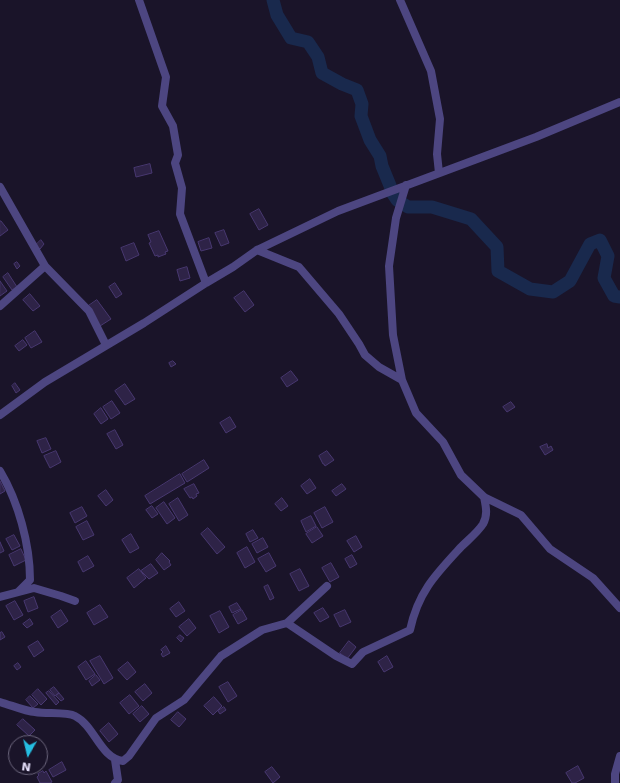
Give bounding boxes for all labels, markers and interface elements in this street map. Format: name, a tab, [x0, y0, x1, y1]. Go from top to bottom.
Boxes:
north arrow	[8, 735, 48, 775]
text: N	[21, 759, 32, 773]

